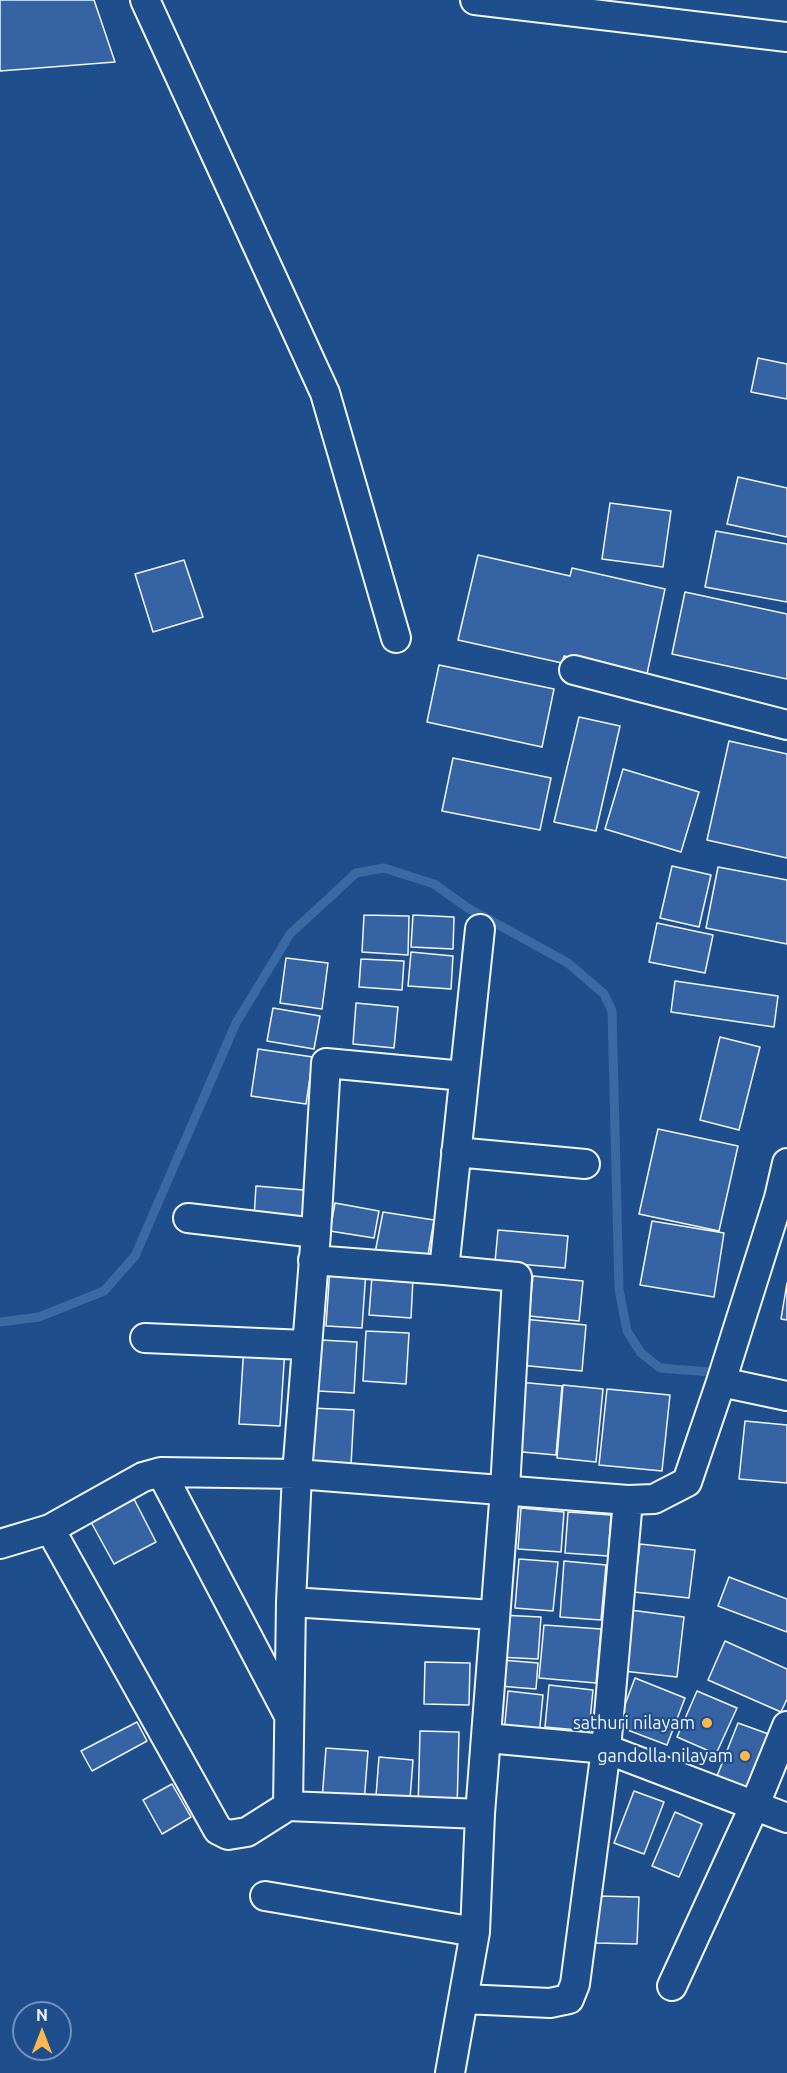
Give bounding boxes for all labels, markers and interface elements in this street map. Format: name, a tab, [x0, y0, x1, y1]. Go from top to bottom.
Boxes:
place label: sathuri nilayam	[573, 1712, 695, 1734]
marker: sathuri nilayam	[700, 1716, 714, 1730]
place label: gandolla nilayam	[597, 1745, 733, 1767]
marker: gandolla nilayam	[738, 1749, 752, 1763]
north arrow	[12, 2001, 72, 2061]
text: N	[36, 2006, 48, 2024]

